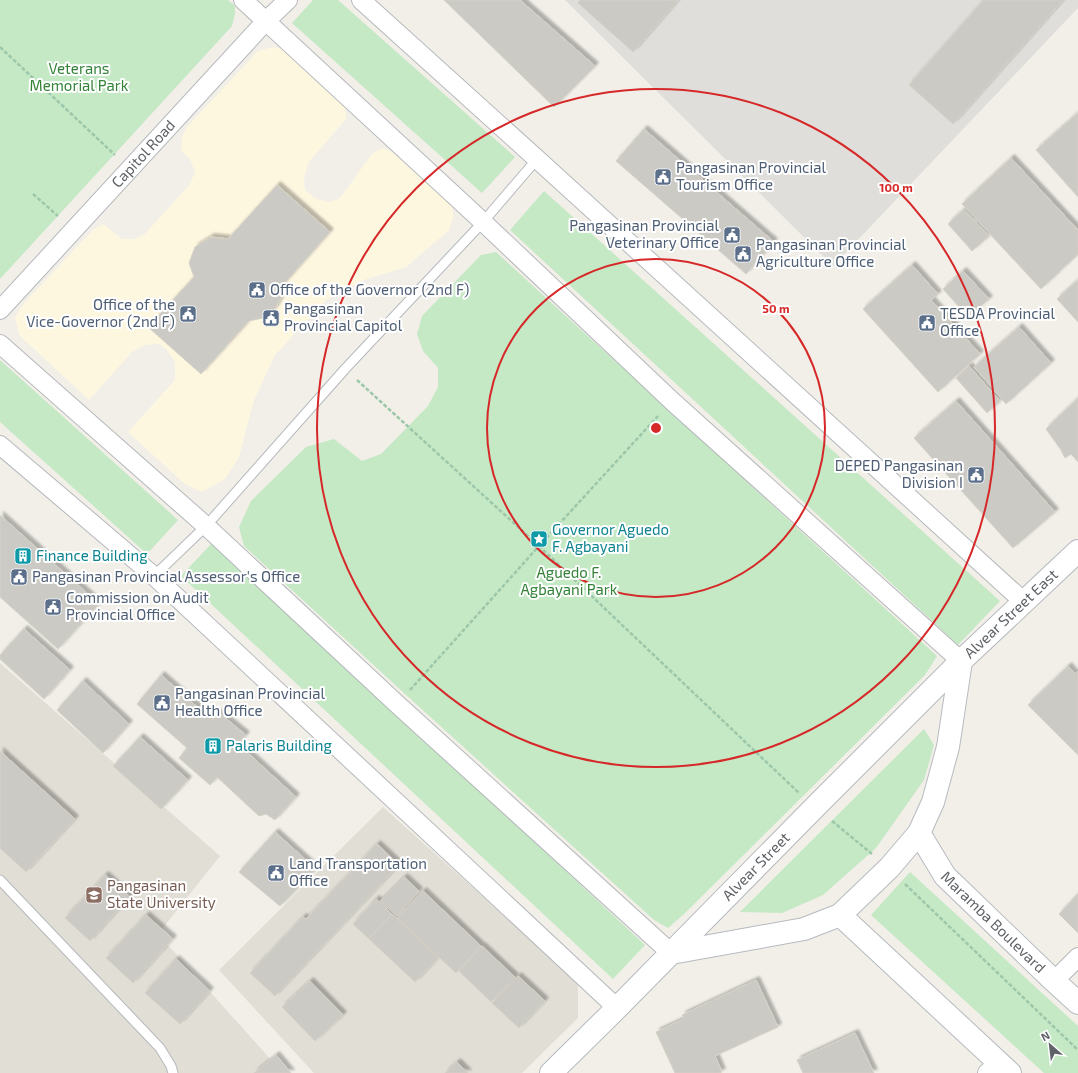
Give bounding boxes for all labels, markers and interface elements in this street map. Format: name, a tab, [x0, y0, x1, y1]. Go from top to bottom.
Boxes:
park label: Veterans Memorial Park	[30, 59, 129, 94]
street label: Capitol Road	[107, 116, 178, 191]
place label: Pangasinan Provincial Tourism Office	[676, 158, 826, 193]
public building icon: Pangasinan Provincial Tourism Office	[653, 167, 673, 187]
text: 100 m	[879, 180, 913, 194]
place label: Pangasinan Provincial Veterinary Office	[569, 216, 720, 251]
public building icon: Pangasinan Provincial Veterinary Office	[722, 225, 742, 245]
place label: Pangasinan Provincial Agriculture Office	[756, 235, 906, 270]
public building icon: Pangasinan Provincial Agriculture Office	[733, 244, 753, 264]
public building icon: Office of the Governor (2nd F)	[247, 280, 267, 300]
place label: Office of the Governor (2nd F)	[270, 280, 469, 298]
place label: Office of the Vice-Governor (2nd F)	[26, 295, 175, 330]
place label: Pangasinan Provincial Capitol	[284, 299, 403, 334]
text: 50 m	[762, 301, 790, 315]
public building icon: Office of the Vice-Governor (2nd F)	[178, 304, 198, 324]
place label: TESDA Provincial Office	[940, 304, 1056, 339]
public building icon: Pangasinan Provincial Capitol	[261, 308, 281, 328]
public building icon: TESDA Provincial Office	[917, 313, 937, 333]
centre of rings	[649, 421, 663, 435]
place label: DEPED Pangasinan Division I	[835, 456, 963, 491]
public building icon: DEPED Pangasinan Division I	[966, 465, 986, 485]
place label: Governor Aguedo F. Agbayani	[552, 520, 669, 555]
place icon: Governor Aguedo F. Agbayani	[529, 529, 549, 549]
building icon: Finance Building	[13, 546, 33, 566]
place label: Finance Building	[36, 546, 148, 564]
park label: Aguedo F. Agbayani Park	[520, 563, 618, 598]
street label: Alvear Street East	[960, 565, 1061, 661]
public building icon: Pangasinan Provincial Assessor's Office	[9, 567, 29, 587]
place label: Pangasinan Provincial Assessor's Office	[32, 567, 300, 585]
place label: Commission on Audit Provincial Office	[66, 588, 209, 623]
public building icon: Commission on Audit Provincial Office	[43, 597, 63, 617]
place label: Pangasinan Provincial Health Office	[175, 684, 325, 719]
public building icon: Pangasinan Provincial Health Office	[152, 693, 172, 713]
building icon: Palaris Building	[203, 736, 223, 756]
place label: Palaris Building	[226, 736, 332, 754]
street label: Alvear Street	[718, 828, 793, 904]
place label: Land Transportation Office	[289, 854, 427, 889]
public building icon: Land Transportation Office	[266, 863, 286, 883]
street label: Maramba Boulevard	[938, 867, 1050, 976]
place label: Pangasinan State University	[107, 876, 216, 911]
school or university icon: Pangasinan State University	[84, 885, 104, 905]
north arrow	[1030, 1025, 1070, 1065]
text: N	[1039, 1028, 1052, 1043]

